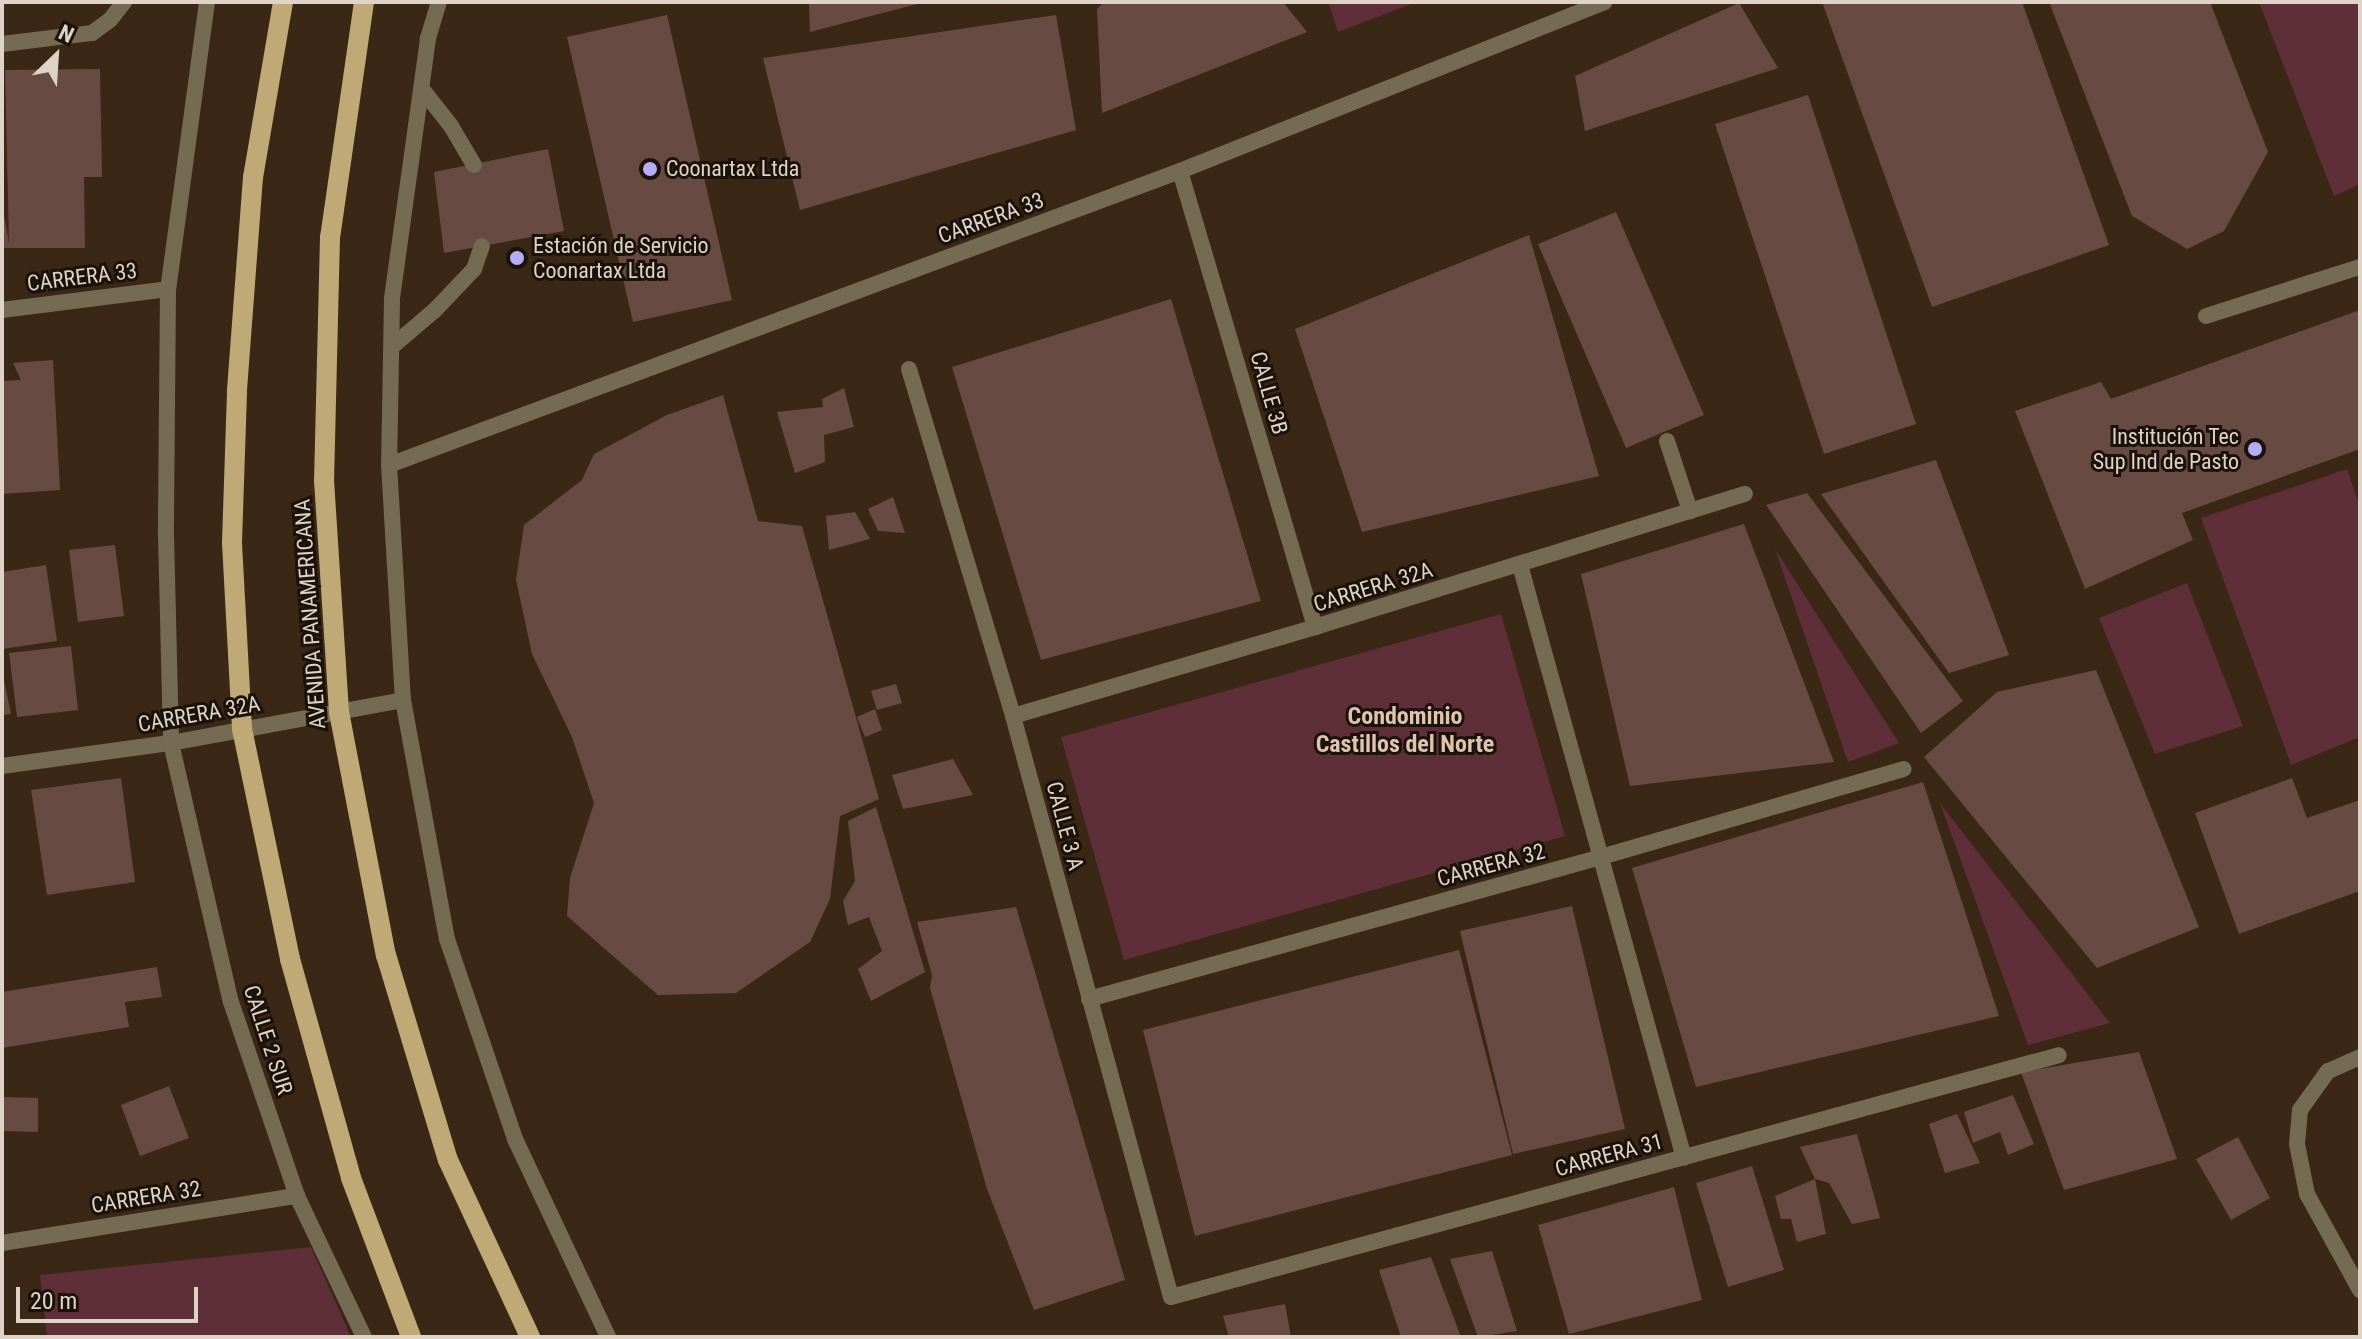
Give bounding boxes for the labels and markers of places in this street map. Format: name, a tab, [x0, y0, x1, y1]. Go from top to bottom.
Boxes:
place label: Coonartax Ltda	[666, 156, 799, 182]
marker: Coonartax Ltda	[641, 160, 659, 178]
place label: Estación de Servicio Coonartax Ltda	[533, 232, 709, 284]
marker: Estación de Servicio Coonartax Ltda	[508, 249, 526, 267]
place label: Institución Tec Sup Ind de Pasto	[2093, 423, 2239, 474]
marker: Institución Tec Sup Ind de Pasto	[2246, 440, 2264, 458]

